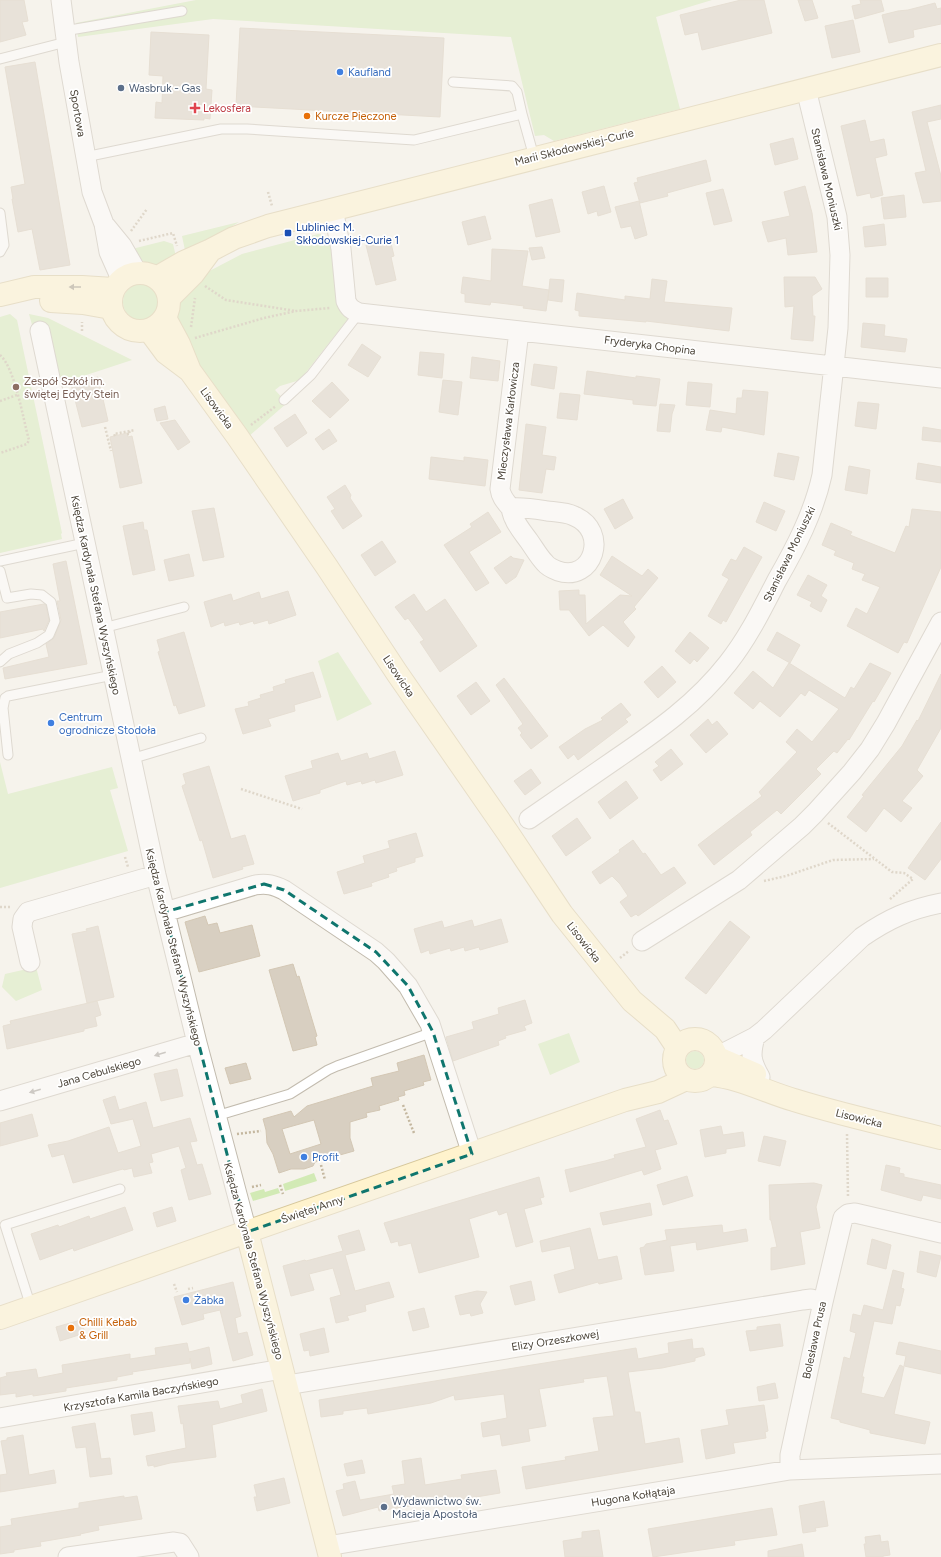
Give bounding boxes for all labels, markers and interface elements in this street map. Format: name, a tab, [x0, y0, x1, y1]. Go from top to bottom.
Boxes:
place label: Kaufland	[348, 66, 391, 79]
marker: Kaufland	[335, 67, 345, 77]
place label: Wasbruk - Gas	[129, 82, 201, 95]
marker: Wasbruk - Gas	[116, 83, 126, 93]
street label: Sportowa	[67, 88, 88, 138]
place label: Lekosfera	[203, 102, 251, 115]
marker: Lekosfera	[190, 103, 200, 113]
place label: Kurcze Pieczone	[315, 110, 396, 123]
marker: Kurcze Pieczone	[302, 111, 312, 121]
street label: Marii Skłodowskiej-Curie	[513, 126, 635, 169]
street label: Stanisława Moniuszki	[808, 127, 845, 232]
place label: Lubliniec M. Skłodowskiej-Curie 1	[296, 221, 399, 247]
marker: Lubliniec M. Skłodowskiej-Curie 1	[283, 228, 293, 238]
one-way arrow	[68, 284, 81, 290]
street label: Fryderyka Chopina	[603, 333, 696, 358]
street label: Mieczysława Karłowicza	[495, 361, 522, 481]
place label: Zespół Szkół im. świętej Edyty Stein	[24, 375, 119, 401]
marker: Zespół Szkół im. świętej Edyty Stein	[11, 382, 21, 392]
street label: Lisowicka	[197, 385, 236, 431]
street label: Księdza Kardynała Stefana Wyszyńskiego	[68, 494, 123, 696]
street label: Stanisława Moniuszki	[761, 504, 818, 604]
street label: Lisowicka	[380, 653, 417, 700]
place label: Centrum ogrodnicze Stodoła	[59, 711, 156, 737]
marker: Centrum ogrodnicze Stodoła	[46, 718, 56, 728]
street label: Księdza Kardynała Stefana Wyszyńskiego	[143, 847, 204, 1047]
street label: Lisowicka	[564, 920, 603, 965]
one-way arrow	[153, 1051, 165, 1057]
street label: Jana Cebulskiego	[56, 1054, 143, 1091]
one-way arrow	[29, 1088, 41, 1094]
street label: Lisowicka	[834, 1106, 884, 1131]
place label: Profit	[312, 1151, 339, 1164]
marker: Profit	[299, 1152, 309, 1162]
street label: Księdza Kardynała Stefana Wyszyńskiego	[221, 1161, 286, 1361]
street label: Świętej Anny	[279, 1192, 345, 1226]
place label: Żabka	[194, 1294, 224, 1307]
marker: Żabka	[181, 1295, 191, 1305]
street label: Bolesława Prusa	[800, 1300, 829, 1380]
place label: Chilli Kebab & Grill	[79, 1316, 137, 1342]
marker: Chilli Kebab & Grill	[66, 1323, 76, 1333]
street label: Elizy Orzeszkowej	[510, 1327, 600, 1354]
street label: Krzysztofa Kamila Baczyńskiego	[62, 1374, 220, 1415]
street label: Hugona Kołłątaja	[590, 1483, 676, 1510]
place label: Wydawnictwo św. Macieja Apostoła	[392, 1495, 481, 1521]
marker: Wydawnictwo św. Macieja Apostoła	[379, 1502, 389, 1512]

